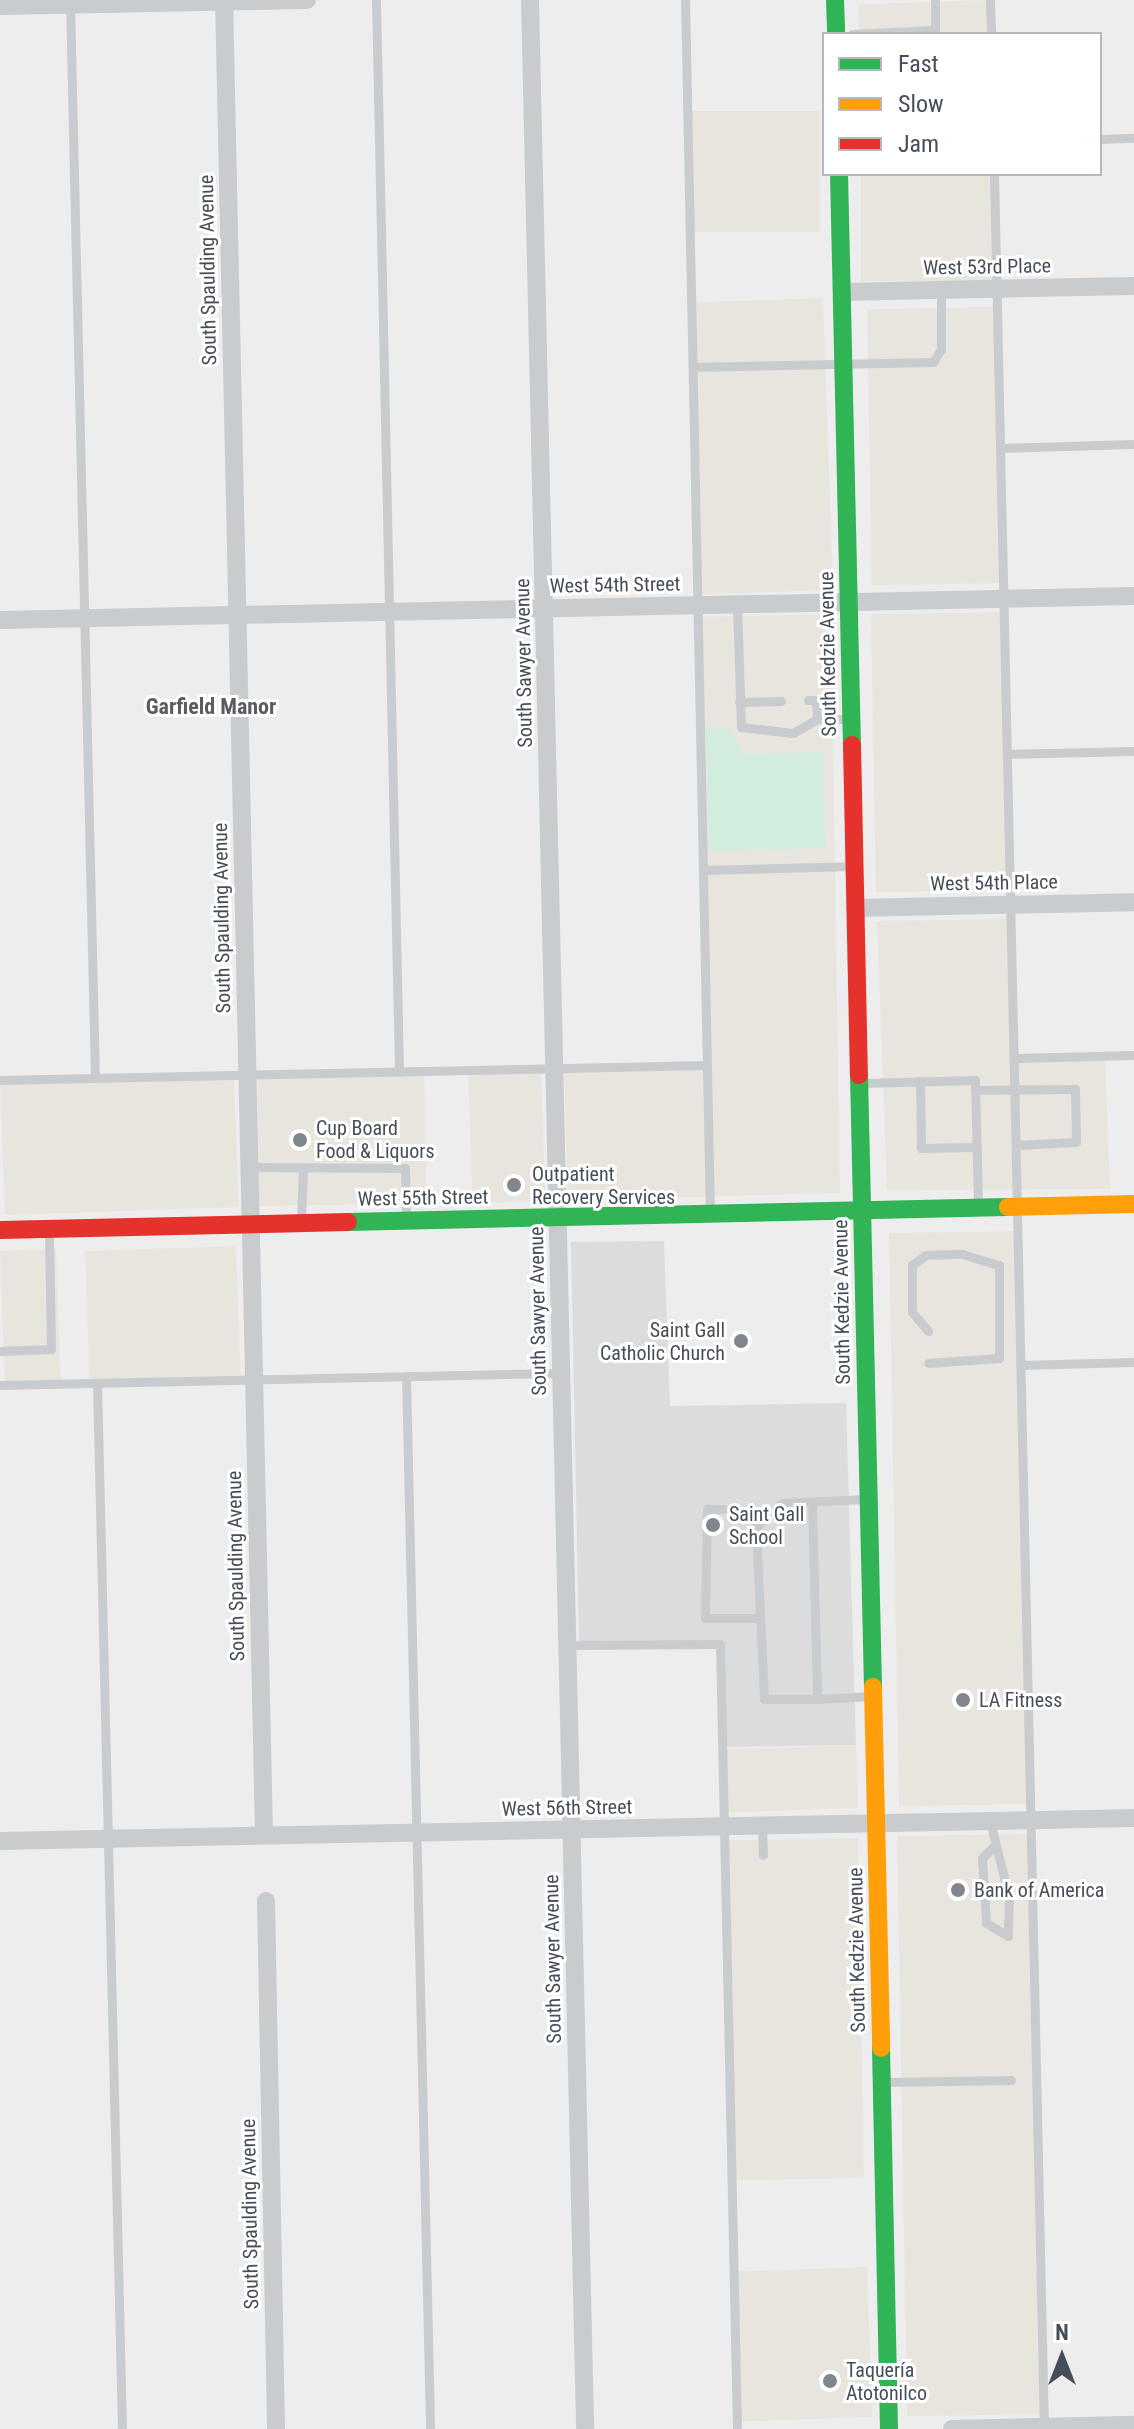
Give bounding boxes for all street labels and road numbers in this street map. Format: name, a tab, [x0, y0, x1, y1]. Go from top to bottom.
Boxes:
street label: South Spaulding Avenue	[194, 175, 222, 365]
street label: West 53rd Place	[923, 254, 1051, 280]
street label: South Kedzie Avenue	[815, 571, 841, 737]
street label: West 54th Street	[549, 572, 681, 598]
street label: South Sawyer Avenue	[511, 578, 537, 748]
street label: South Spaulding Avenue	[208, 823, 236, 1013]
street label: West 54th Place	[930, 870, 1058, 896]
street label: West 55th Street	[357, 1185, 489, 1211]
street label: South Kedzie Avenue	[829, 1219, 855, 1385]
street label: South Sawyer Avenue	[525, 1226, 551, 1396]
street label: South Spaulding Avenue	[222, 1471, 250, 1661]
street label: West 56th Street	[501, 1795, 633, 1821]
street label: South Kedzie Avenue	[844, 1867, 870, 2033]
street label: South Sawyer Avenue	[540, 1874, 566, 2044]
street label: South Spaulding Avenue	[236, 2119, 264, 2309]

